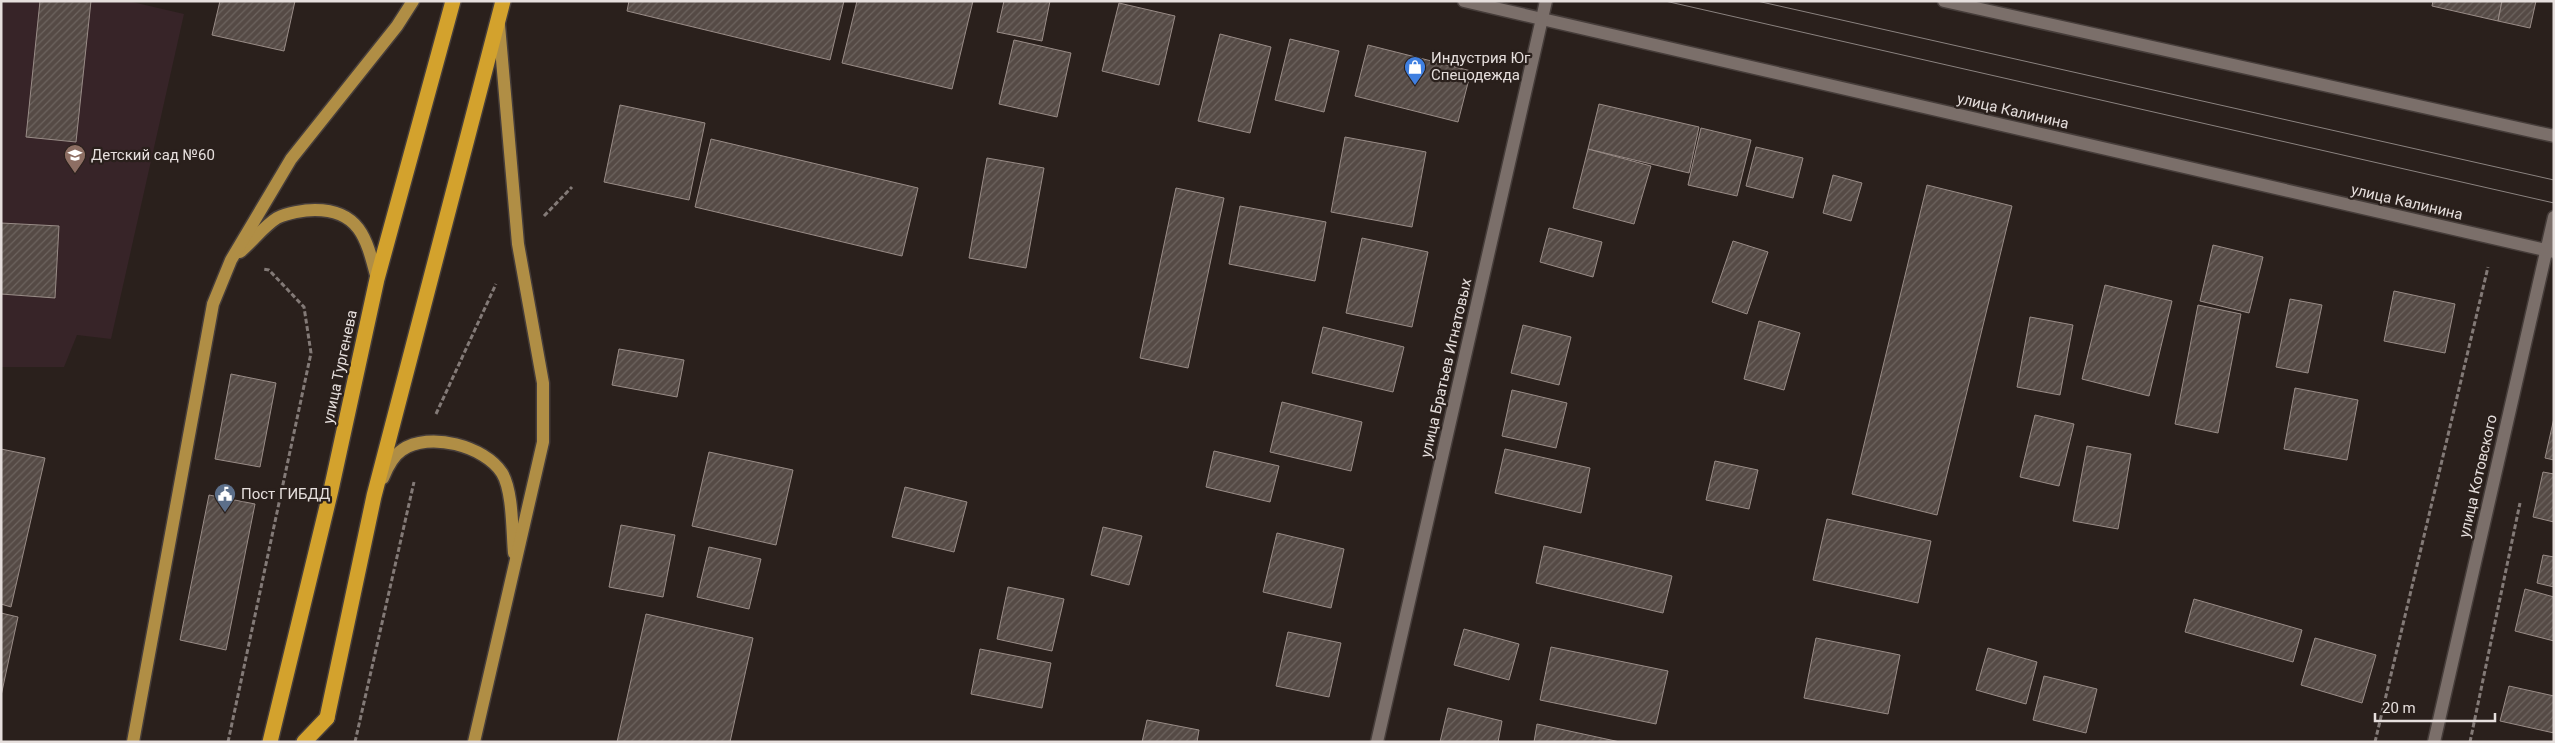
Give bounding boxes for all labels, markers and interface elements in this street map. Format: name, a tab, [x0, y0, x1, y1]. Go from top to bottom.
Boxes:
place label: Индустрия Юг Спецодежда	[1431, 49, 1531, 84]
shop icon: Индустрия Юг Спецодежда	[1403, 55, 1427, 86]
street label: улица Калинина	[1955, 89, 2071, 133]
school or university icon: Детский сад №60	[63, 143, 87, 174]
place label: Детский сад №60	[91, 146, 215, 164]
street label: улица Калинина	[2349, 180, 2465, 224]
street label: улица Братьев Игнатовых	[1417, 276, 1476, 459]
street label: улица Тургенева	[319, 308, 361, 426]
street label: улица Котовского	[2455, 413, 2501, 539]
public building icon: Пост ГИБДД	[213, 482, 237, 513]
place label: Пост ГИБДД	[241, 485, 330, 503]
scale bar	[2375, 690, 2495, 722]
text: 20 m	[2382, 699, 2416, 717]

